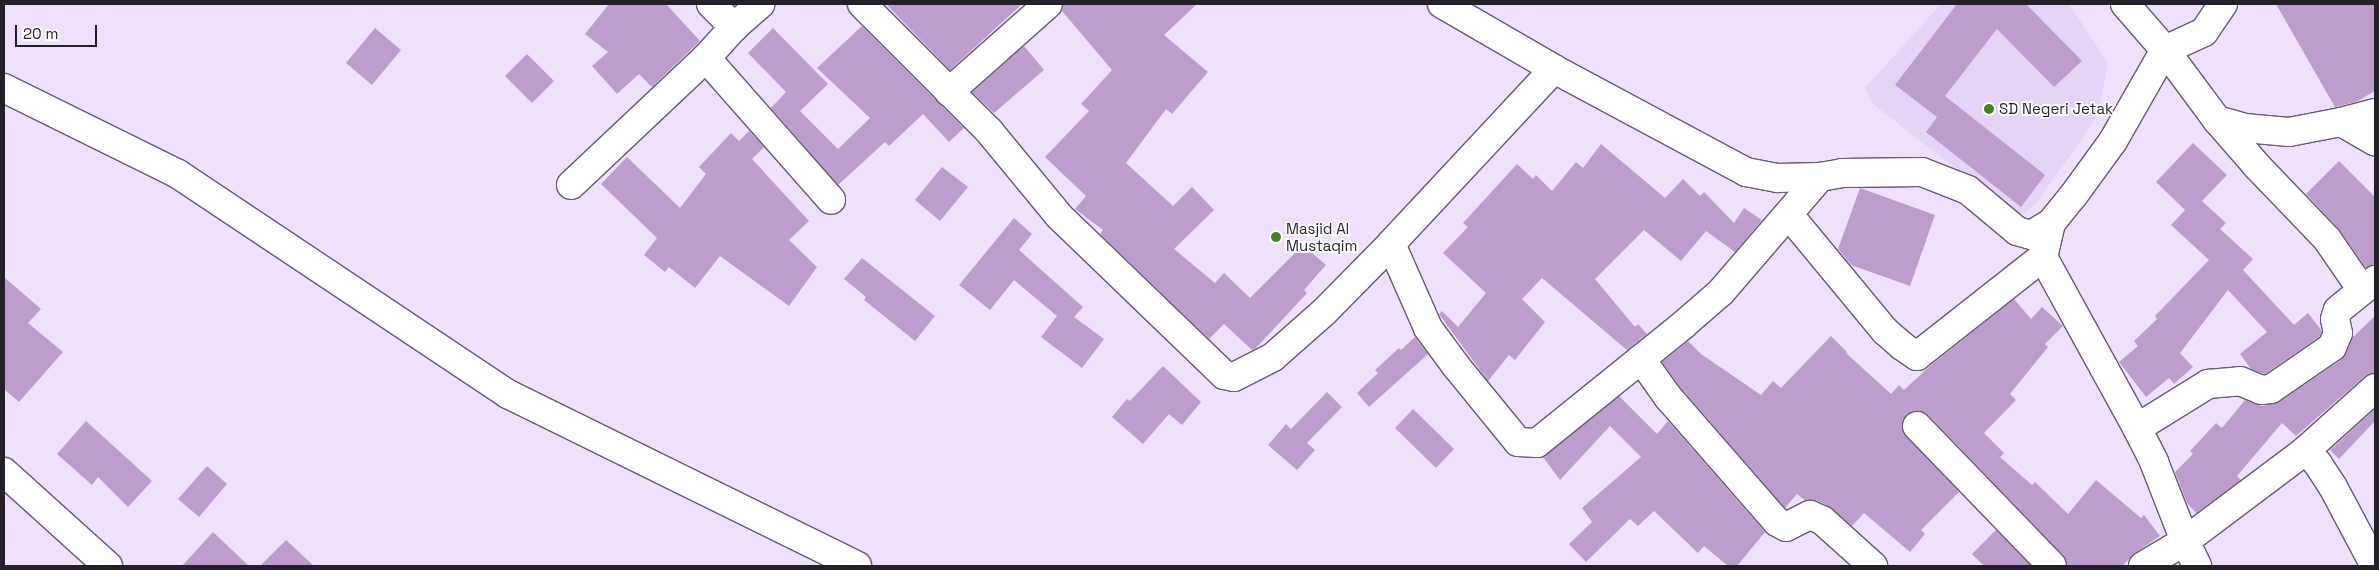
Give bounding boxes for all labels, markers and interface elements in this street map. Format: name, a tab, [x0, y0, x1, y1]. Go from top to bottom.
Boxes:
scale bar	[18, 15, 100, 47]
text: 20 m	[23, 24, 58, 43]
place label: SD Negeri Jetak	[1999, 100, 2113, 118]
marker: SD Negeri Jetak	[1983, 103, 1995, 115]
place label: Masjid Al Mustaqim	[1286, 219, 1357, 254]
marker: Masjid Al Mustaqim	[1270, 231, 1282, 243]

